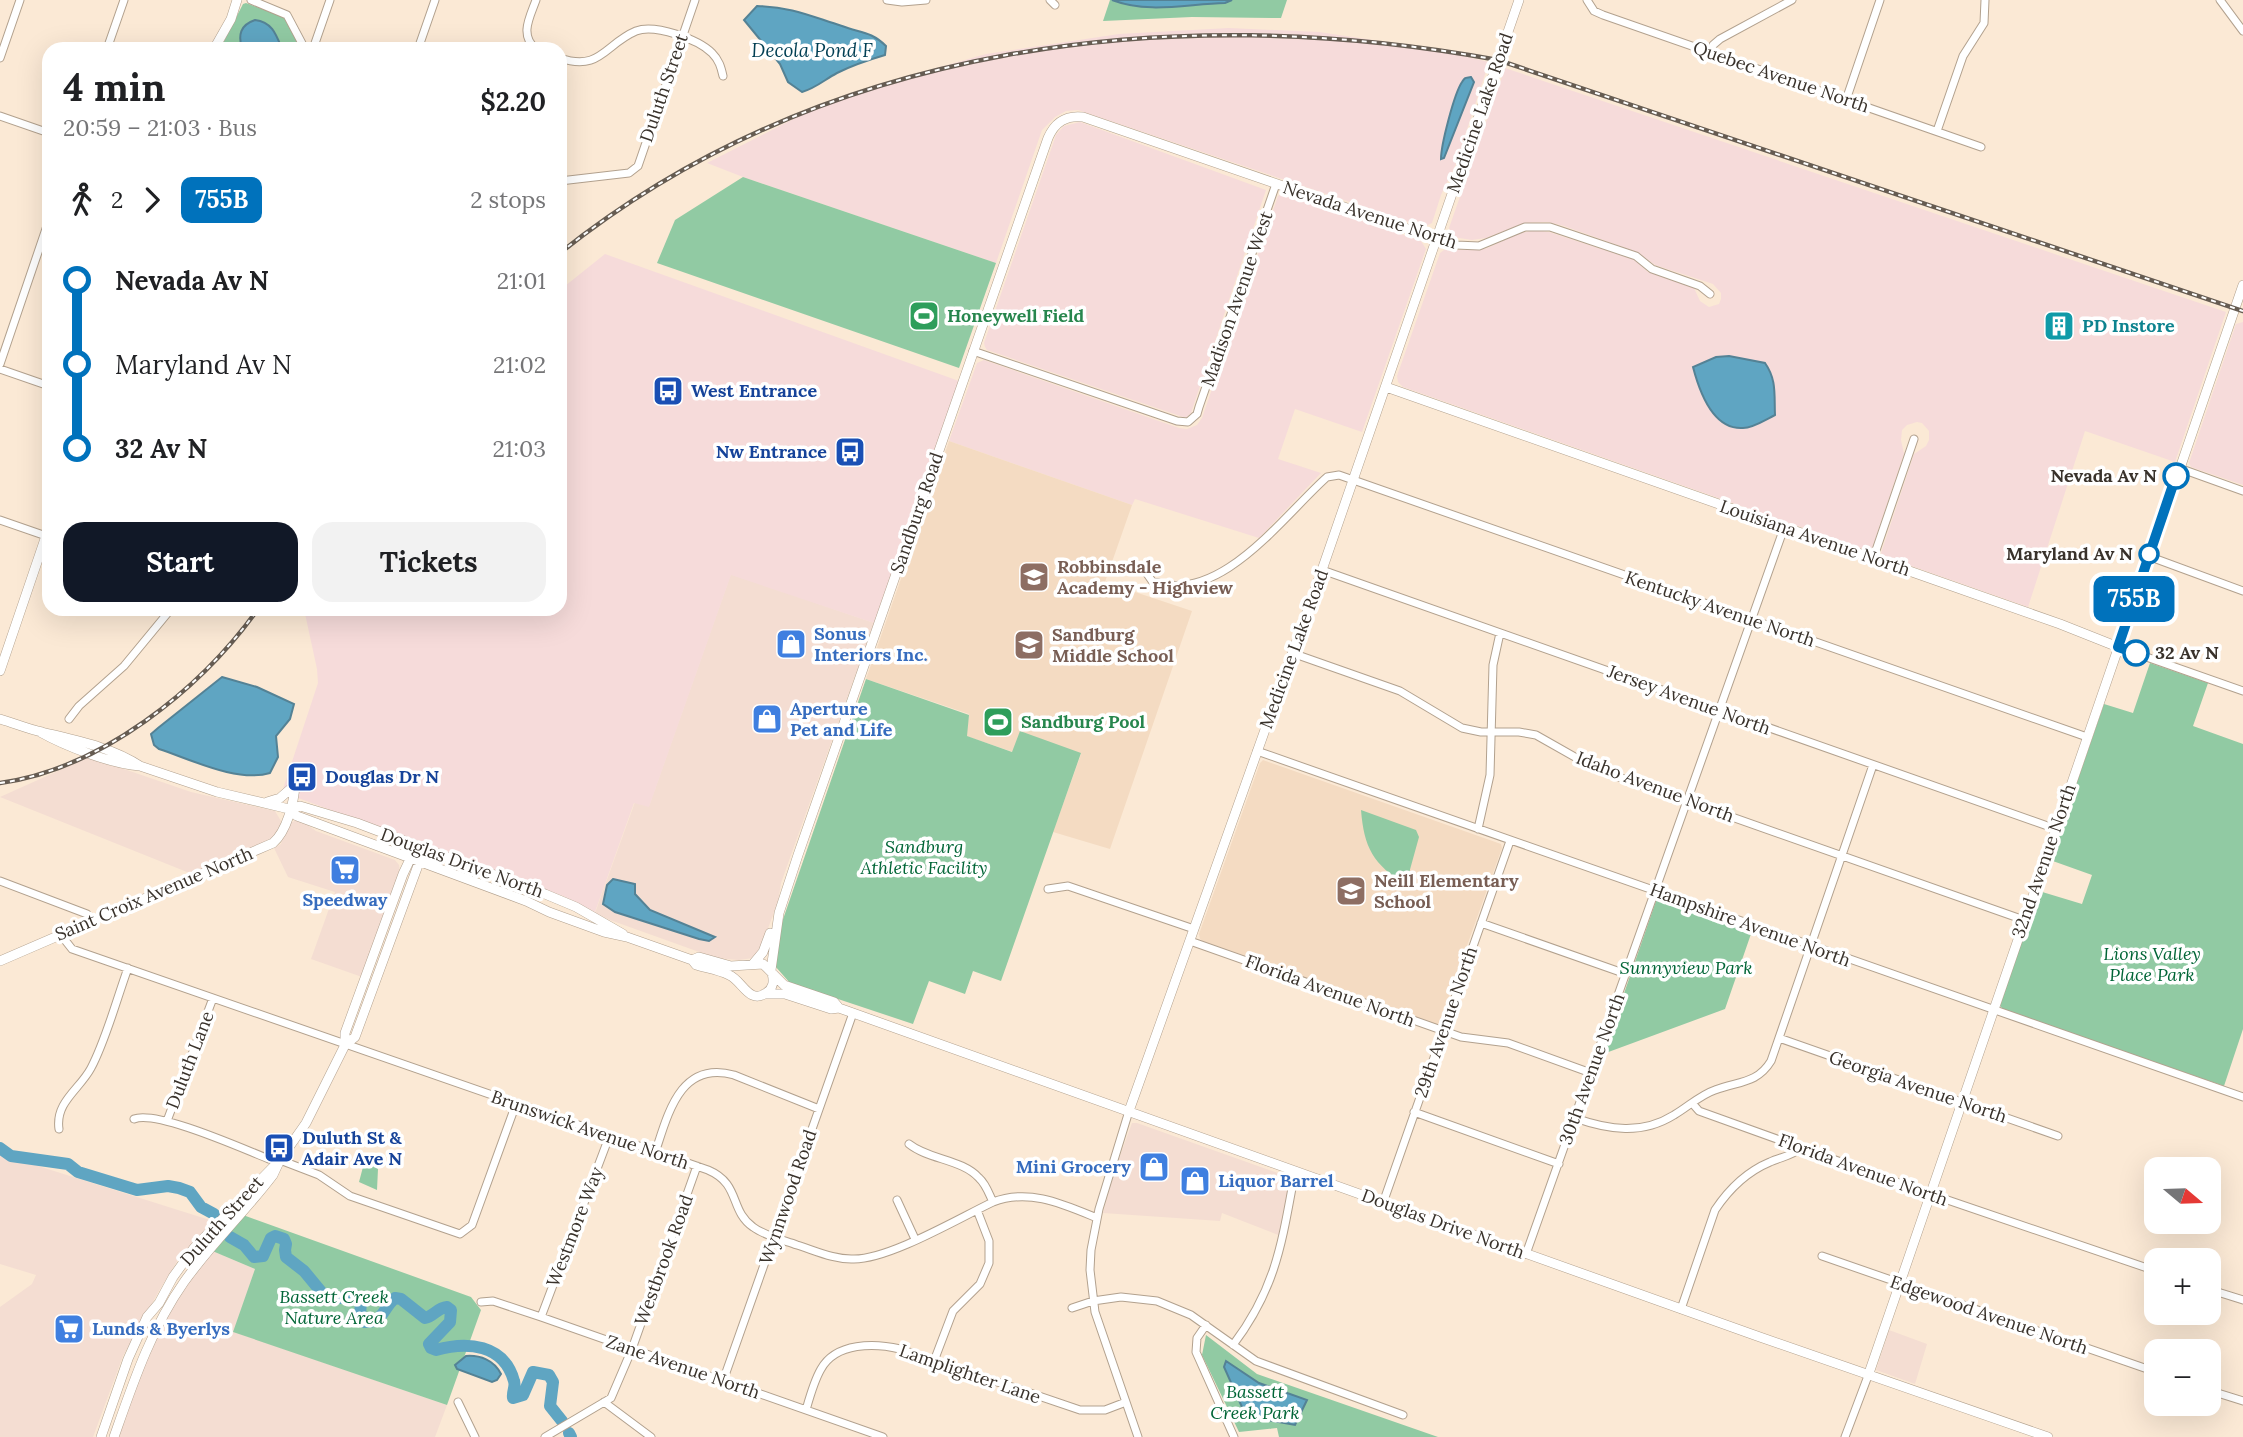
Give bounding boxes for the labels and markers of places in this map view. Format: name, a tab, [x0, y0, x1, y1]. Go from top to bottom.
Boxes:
sports icon: Honeywell Field	[907, 299, 941, 333]
place label: Honeywell Field	[947, 304, 1085, 327]
building icon: PD Instore	[2042, 309, 2076, 343]
place label: PD Instore	[2082, 314, 2175, 337]
bus stop icon: West Entrance	[651, 374, 685, 408]
place label: West Entrance	[691, 379, 817, 402]
bus stop icon: Nw Entrance	[833, 435, 867, 469]
place label: Nw Entrance	[716, 440, 827, 463]
marker: Nevada Av N	[2163, 463, 2189, 489]
place label: Nevada Av N	[2050, 464, 2157, 487]
place label: Maryland Av N	[2006, 542, 2133, 565]
marker: Maryland Av N	[2139, 544, 2159, 564]
place label: Robbinsdale Academy - Highview	[1057, 555, 1233, 599]
school or university icon: Robbinsdale Academy - Highview	[1017, 560, 1051, 594]
place label: Sonus Interiors Inc.	[814, 622, 928, 666]
place label: Sandburg Middle School	[1052, 623, 1174, 667]
shop icon: Sonus Interiors Inc.	[774, 627, 808, 661]
school or university icon: Sandburg Middle School	[1012, 628, 1046, 662]
marker: 32 Av N	[2123, 640, 2149, 666]
place label: 32 Av N	[2155, 641, 2219, 664]
place label: Aperture Pet and Life	[790, 697, 893, 741]
shop icon: Aperture Pet and Life	[750, 702, 784, 736]
sports icon: Sandburg Pool	[981, 705, 1015, 739]
place label: Sandburg Pool	[1021, 710, 1146, 733]
bus stop icon: Douglas Dr N	[285, 760, 319, 794]
place label: Douglas Dr N	[325, 765, 439, 788]
supermarket icon: Speedway	[328, 853, 362, 887]
place label: Neill Elementary School	[1374, 869, 1519, 913]
school or university icon: Neill Elementary School	[1334, 874, 1368, 908]
place label: Speedway	[303, 888, 388, 911]
place label: Duluth St & Adair Ave N	[302, 1126, 403, 1170]
bus stop icon: Duluth St & Adair Ave N	[262, 1131, 296, 1165]
shop icon: Mini Grocery	[1137, 1150, 1171, 1184]
place label: Mini Grocery	[1016, 1155, 1131, 1178]
shop icon: Liquor Barrel	[1178, 1164, 1212, 1198]
place label: Liquor Barrel	[1218, 1169, 1334, 1192]
supermarket icon: Lunds & Byerlys	[52, 1312, 86, 1346]
place label: Lunds & Byerlys	[92, 1317, 230, 1340]

